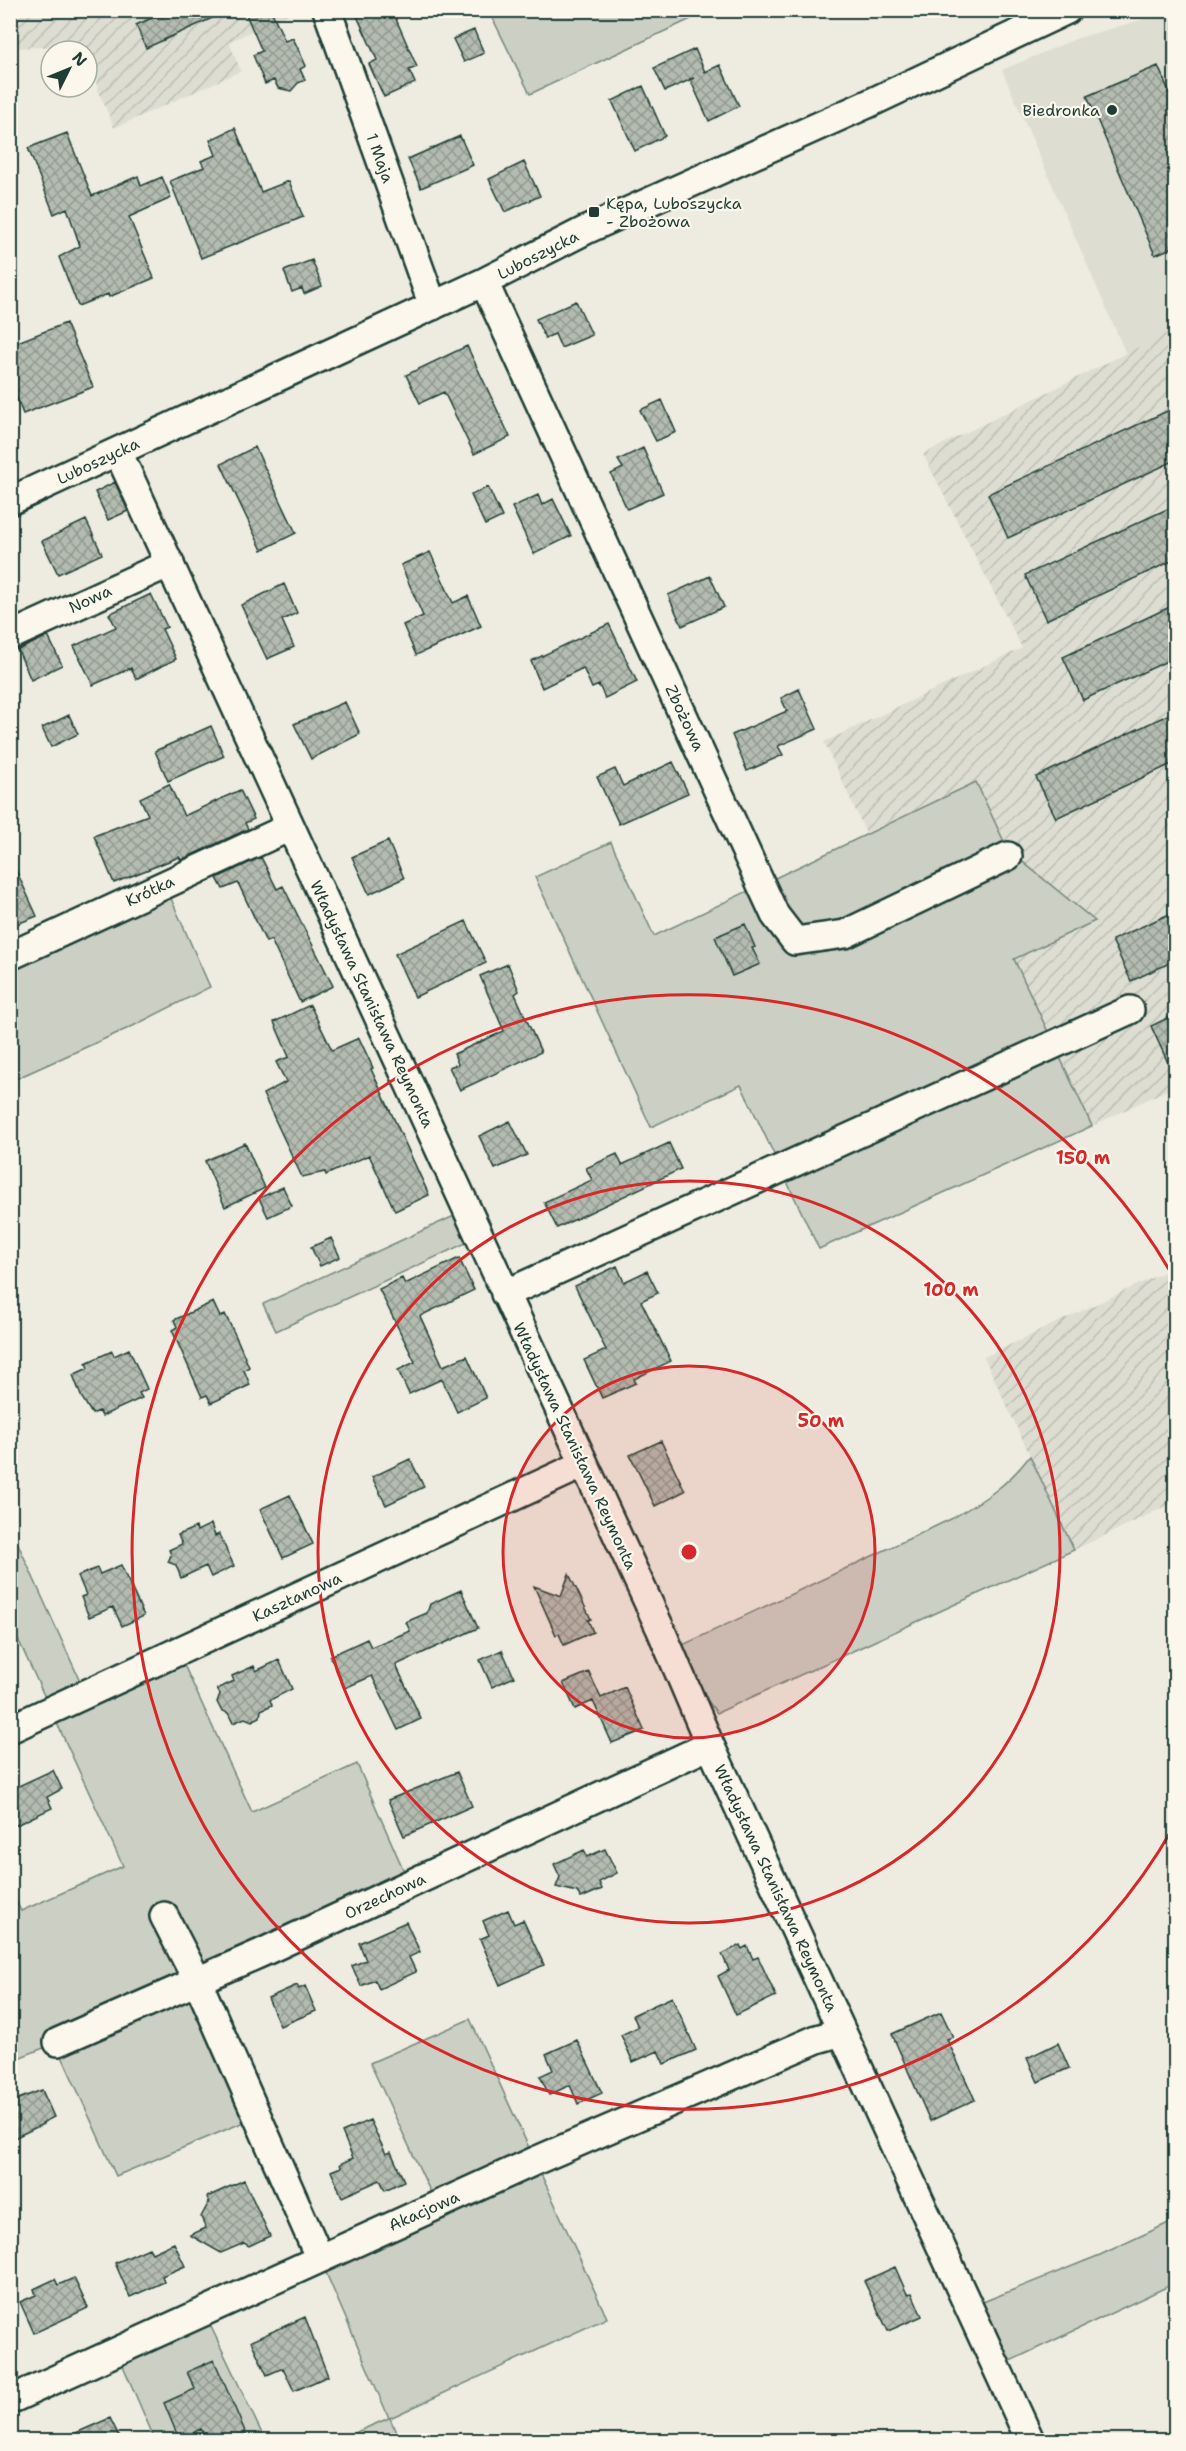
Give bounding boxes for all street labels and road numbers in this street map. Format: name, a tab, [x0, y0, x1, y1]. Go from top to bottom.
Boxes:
street label: 1 Maja	[361, 130, 399, 186]
street label: Luboszycka	[494, 226, 582, 284]
street label: Luboszycka	[53, 433, 143, 489]
street label: Nowa	[65, 580, 115, 618]
street label: Zbożowa	[661, 682, 709, 754]
street label: Krótka	[122, 871, 178, 911]
street label: Władysława Stanisława Reymonta	[305, 877, 439, 1131]
street label: Władysława Stanisława Reymonta	[508, 1319, 642, 1573]
street label: Kasztanowa	[249, 1567, 345, 1627]
street label: Władysława Stanisława Reymonta	[709, 1761, 843, 2015]
street label: Orzechowa	[341, 1868, 429, 1924]
street label: Akacjowa	[385, 2186, 463, 2236]

